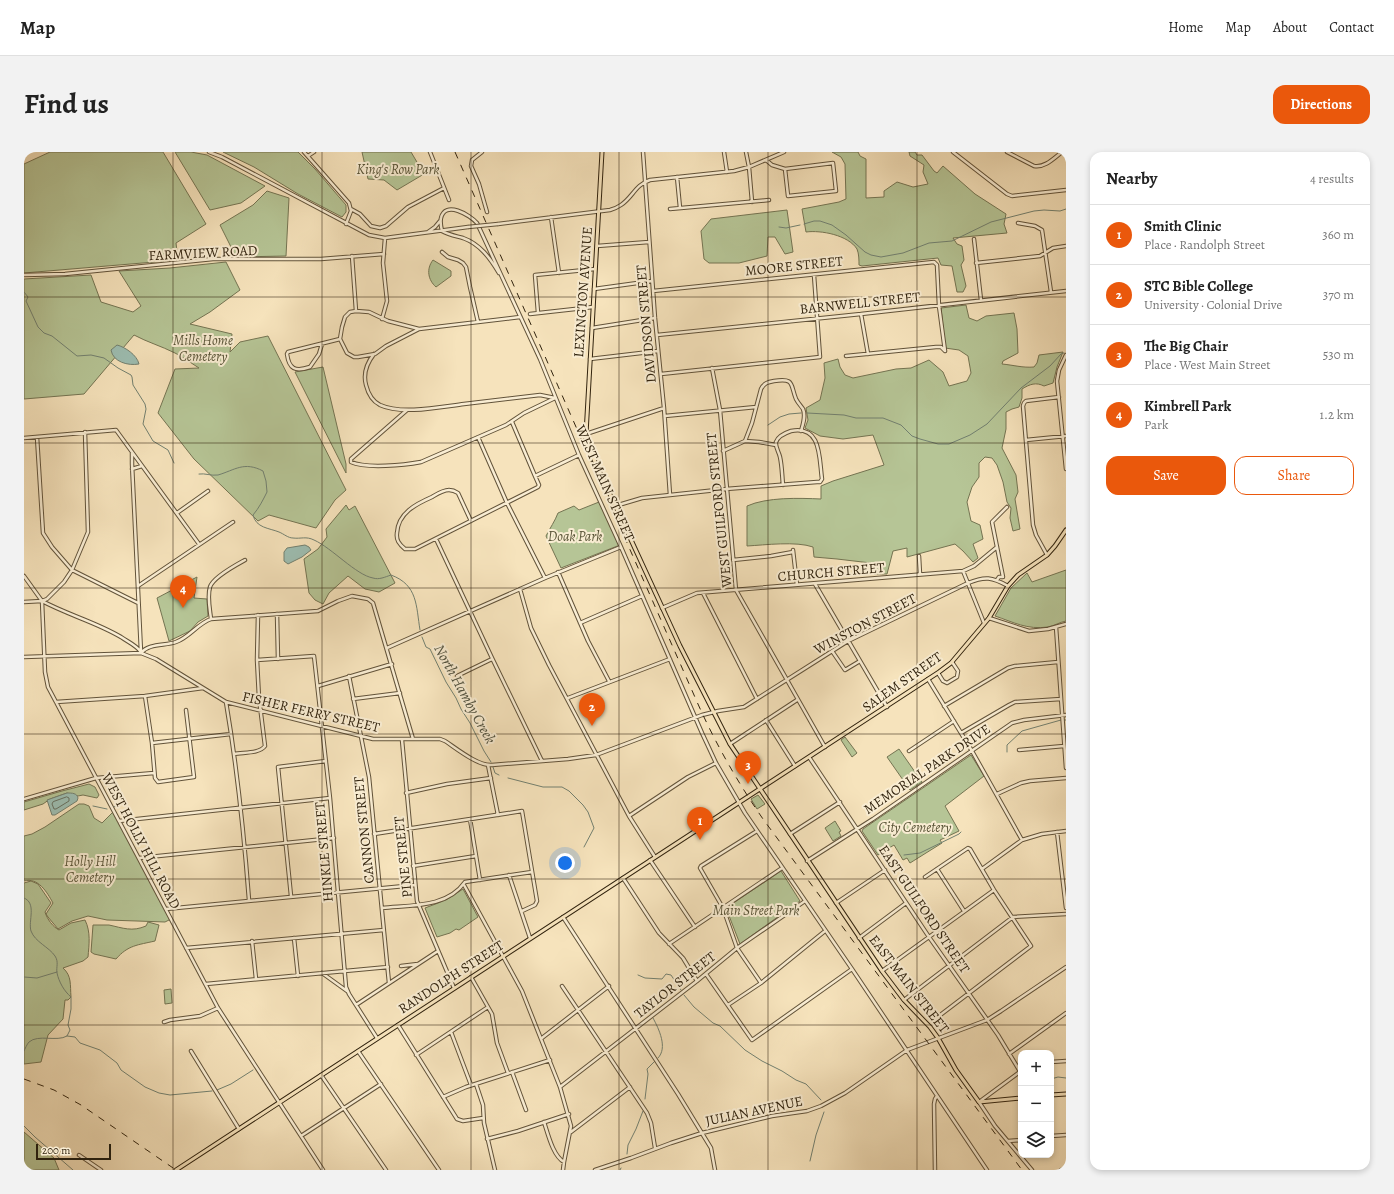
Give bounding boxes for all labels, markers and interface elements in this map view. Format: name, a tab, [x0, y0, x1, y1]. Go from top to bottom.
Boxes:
text: Map	[20, 15, 55, 41]
text: Home	[1168, 18, 1203, 37]
text: Map	[1225, 18, 1251, 37]
text: About	[1273, 18, 1307, 37]
text: Contact	[1329, 18, 1374, 37]
text: Find us	[24, 85, 109, 123]
button: Directions	[1273, 85, 1370, 124]
park label: King's Row Park	[356, 160, 440, 179]
text: Nearby	[1106, 167, 1157, 190]
text: 4 results	[1310, 170, 1354, 187]
text: Smith Clinic	[1144, 216, 1222, 236]
street label: LEXINGTON AVENUE	[569, 226, 597, 358]
text: 1	[1117, 226, 1121, 243]
text: 360 m	[1322, 226, 1354, 243]
text: Place · Randolph Street	[1144, 236, 1265, 253]
street label: FARMVIEW ROAD	[148, 241, 258, 265]
street label: MOORE STREET	[744, 251, 844, 281]
street label: DAVIDSON STREET	[631, 264, 661, 384]
text: STC Bible College	[1144, 276, 1253, 296]
text: 2	[1116, 286, 1122, 303]
text: 370 m	[1323, 286, 1354, 303]
street label: BARNWELL STREET	[799, 287, 921, 319]
text: University · Colonial Drive	[1144, 296, 1282, 313]
park label: Mills Home Cemetery	[173, 331, 233, 366]
text: The Big Chair	[1144, 336, 1228, 356]
text: 3	[1116, 346, 1122, 363]
text: 530 m	[1323, 346, 1354, 363]
text: Place · West Main Street	[1144, 356, 1271, 373]
text: Kimbrell Park	[1144, 396, 1231, 416]
text: 4	[1116, 406, 1122, 423]
text: 1.2 km	[1320, 406, 1354, 423]
text: Park	[1144, 416, 1168, 433]
street label: WEST MAIN STREET	[571, 421, 639, 544]
street label: WEST GUILFORD STREET	[701, 431, 737, 589]
button: Save	[1106, 456, 1226, 495]
button: Share	[1234, 456, 1354, 495]
park label: Doak Park	[548, 527, 602, 546]
street label: CHURCH STREET	[777, 558, 886, 586]
pin: 4	[170, 575, 196, 608]
street label: WINSTON STREET	[810, 589, 920, 659]
water label: North Hamby Creek	[429, 641, 501, 748]
street label: SALEM STREET	[858, 647, 946, 716]
street label: FISHER FERRY STREET	[240, 687, 382, 737]
pin: 2	[579, 693, 605, 726]
street label: MEMORIAL PARK DRIVE	[860, 719, 994, 819]
pin: 3	[735, 751, 761, 784]
street label: WEST HOLLY HILL ROAD	[97, 769, 185, 912]
street label: CANNON STREET	[349, 775, 379, 884]
street label: HINKLE STREET	[310, 801, 338, 903]
pin: 1	[687, 807, 713, 840]
street label: PINE STREET	[389, 815, 417, 899]
park label: City Cemetery	[879, 818, 951, 837]
street label: EAST GUILFORD STREET	[874, 841, 974, 977]
park label: Holly Hill Cemetery	[64, 852, 116, 887]
your location	[555, 853, 575, 873]
park label: Main Street Park	[712, 901, 800, 920]
street label: EAST MAIN STREET	[865, 931, 954, 1037]
street label: RANDOLPH STREET	[395, 936, 508, 1018]
street label: TAYLOR STREET	[630, 947, 720, 1023]
map controls	[1018, 1050, 1054, 1158]
button: +	[1018, 1050, 1054, 1086]
button: −	[1018, 1086, 1054, 1122]
street label: JULIAN AVENUE	[704, 1091, 804, 1131]
button: layers	[1018, 1122, 1054, 1158]
scale bar	[36, 1142, 111, 1161]
text: 200 m	[42, 1143, 70, 1158]

